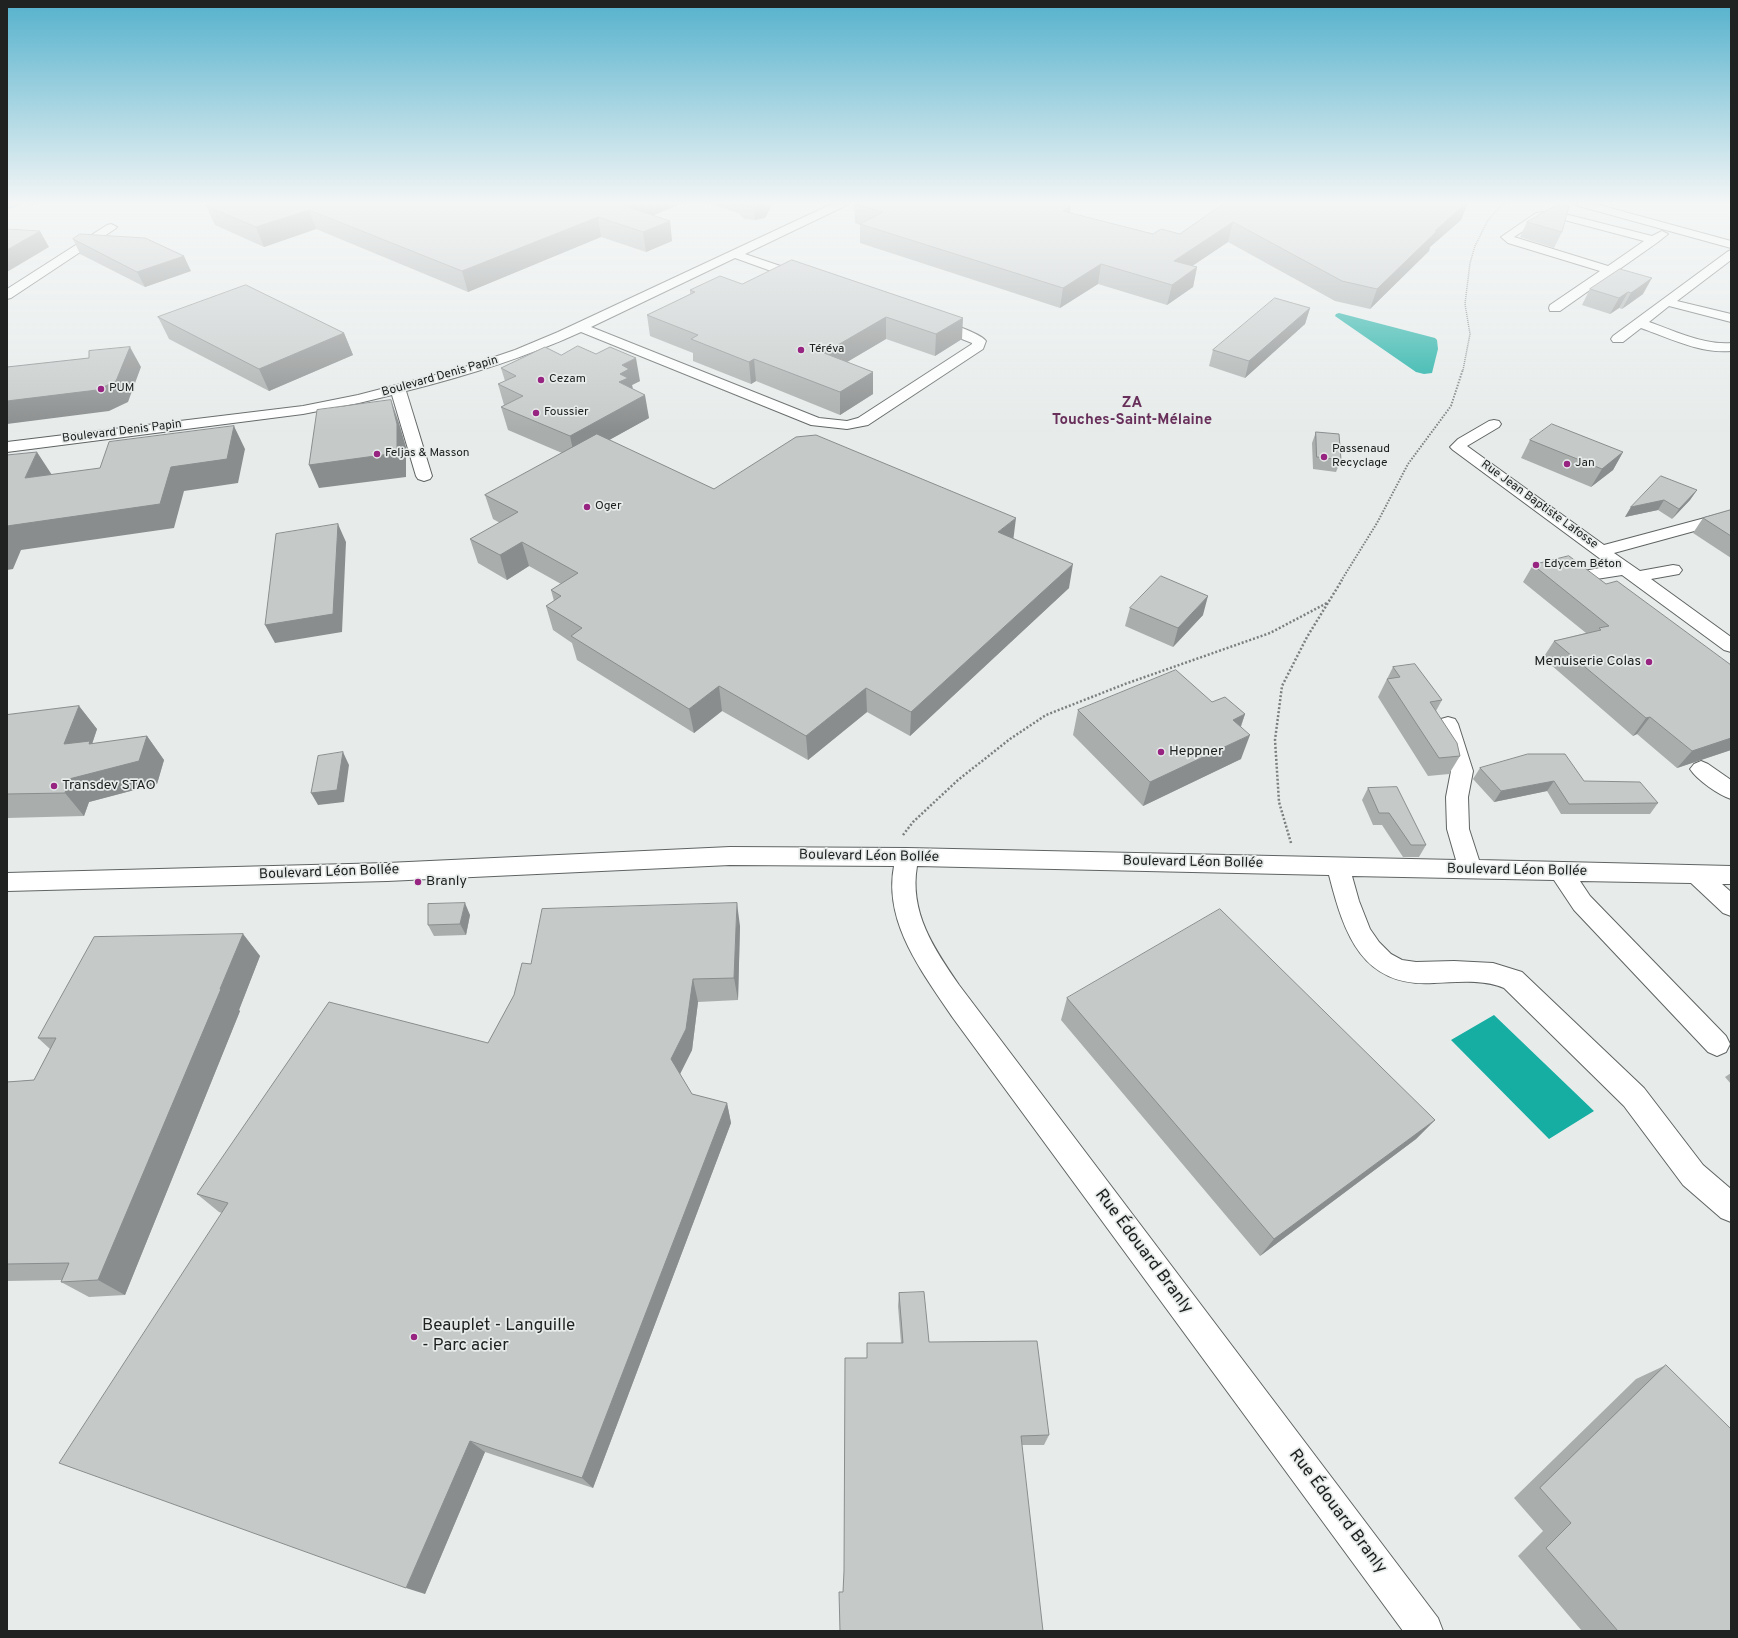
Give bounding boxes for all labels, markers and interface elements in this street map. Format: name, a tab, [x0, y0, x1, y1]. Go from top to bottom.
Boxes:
place label: Téréva	[809, 343, 844, 357]
marker: Téréva	[796, 345, 806, 355]
street label: Boulevard Denis Papin	[380, 353, 500, 401]
place label: Cezam	[549, 373, 586, 387]
marker: Cezam	[536, 375, 546, 385]
place label: PUM	[109, 382, 134, 396]
marker: PUM	[96, 384, 106, 394]
district label: ZA Touches-Saint-Mélaine	[1052, 395, 1212, 430]
place label: Foussier	[544, 406, 589, 420]
marker: Foussier	[531, 408, 541, 418]
street label: Boulevard Denis Papin	[61, 418, 183, 446]
place label: Passenaud Recyclage	[1332, 443, 1390, 471]
place label: Feljas & Masson	[385, 447, 470, 461]
marker: Feljas & Masson	[372, 449, 382, 459]
marker: Passenaud Recyclage	[1319, 452, 1329, 462]
place label: Jan	[1575, 457, 1595, 471]
street label: Rue Jean Baptiste Lafosse	[1478, 458, 1600, 552]
marker: Jan	[1562, 459, 1572, 469]
place label: Oger	[595, 500, 622, 514]
marker: Oger	[582, 502, 592, 512]
place label: Edycem Béton	[1544, 558, 1622, 572]
marker: Edycem Béton	[1531, 560, 1541, 570]
place label: Menuiserie Colas	[1534, 654, 1641, 670]
marker: Menuiserie Colas	[1644, 657, 1654, 667]
place label: Heppner	[1169, 744, 1223, 760]
marker: Heppner	[1156, 747, 1166, 757]
place label: Transdev STAO	[62, 778, 156, 794]
marker: Transdev STAO	[49, 781, 59, 791]
street label: Boulevard Léon Bollée	[799, 847, 939, 867]
street label: Boulevard Léon Bollée	[1123, 853, 1263, 873]
street label: Boulevard Léon Bollée	[1447, 861, 1587, 881]
street label: Boulevard Léon Bollée	[259, 862, 399, 884]
place label: Branly	[426, 874, 467, 890]
marker: Branly	[413, 877, 423, 887]
street label: Rue Édouard Branly	[1090, 1186, 1196, 1318]
place label: Beauplet - Languille - Parc acier	[422, 1317, 575, 1357]
marker: Beauplet - Languille - Parc acier	[409, 1332, 419, 1342]
street label: Rue Édouard Branly	[1284, 1446, 1390, 1578]

